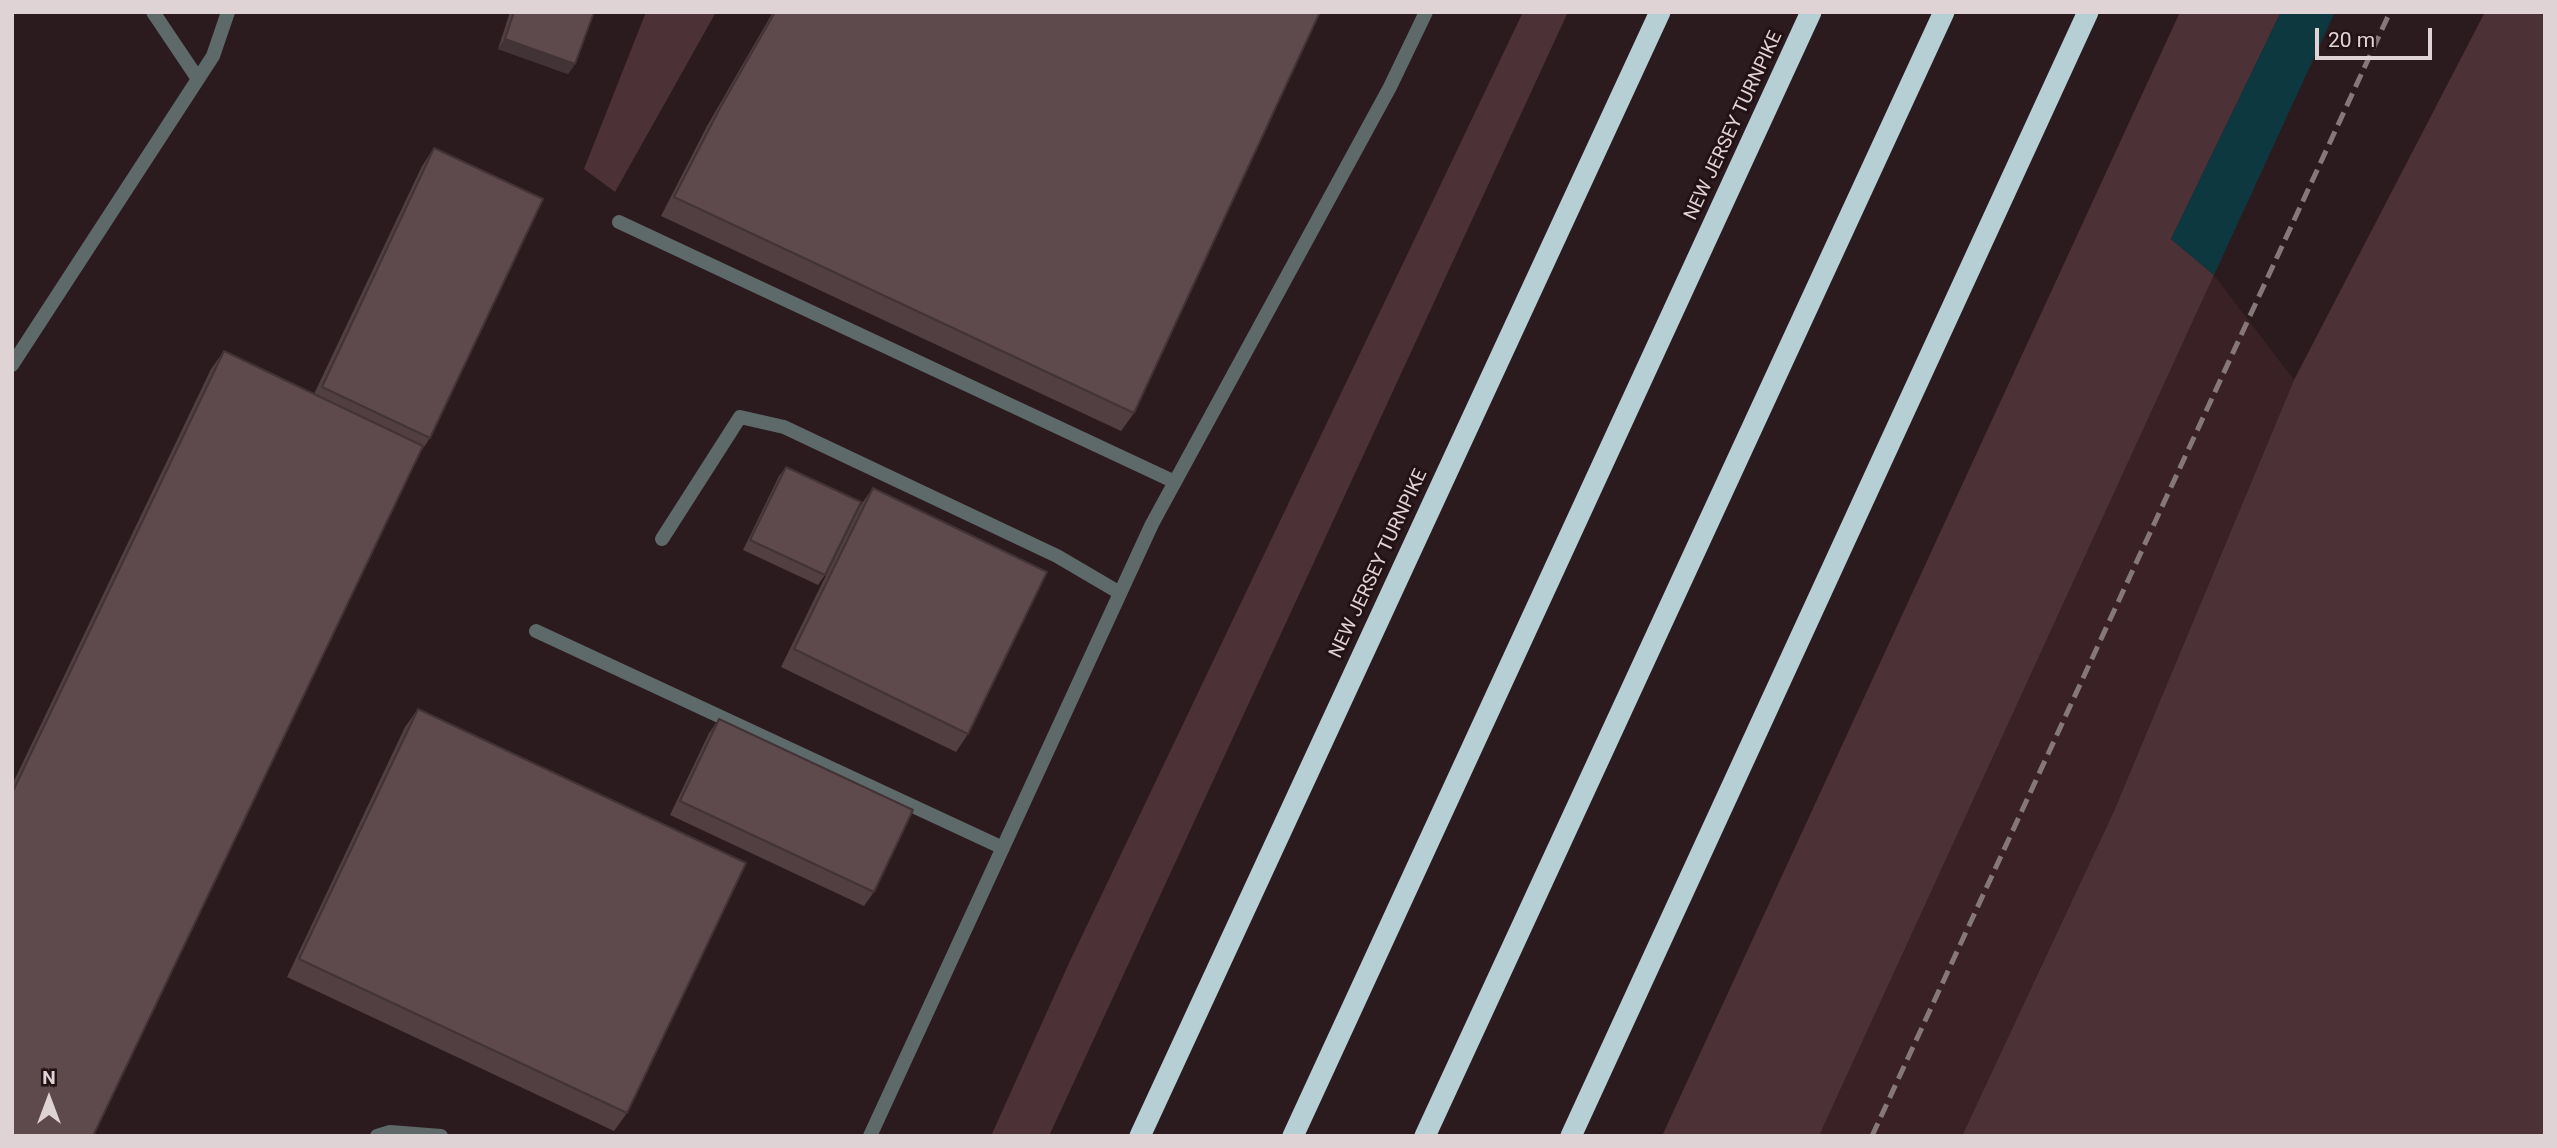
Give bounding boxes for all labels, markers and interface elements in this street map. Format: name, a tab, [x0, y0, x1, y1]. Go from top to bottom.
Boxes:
scale bar	[2319, 14, 2436, 58]
street label: NEW JERSEY TURNPIKE	[1680, 28, 1788, 224]
text: 20 m	[2328, 28, 2375, 52]
street label: NEW JERSEY TURNPIKE	[1325, 466, 1433, 662]
north arrow	[14, 1064, 84, 1134]
text: N	[42, 1066, 56, 1089]

